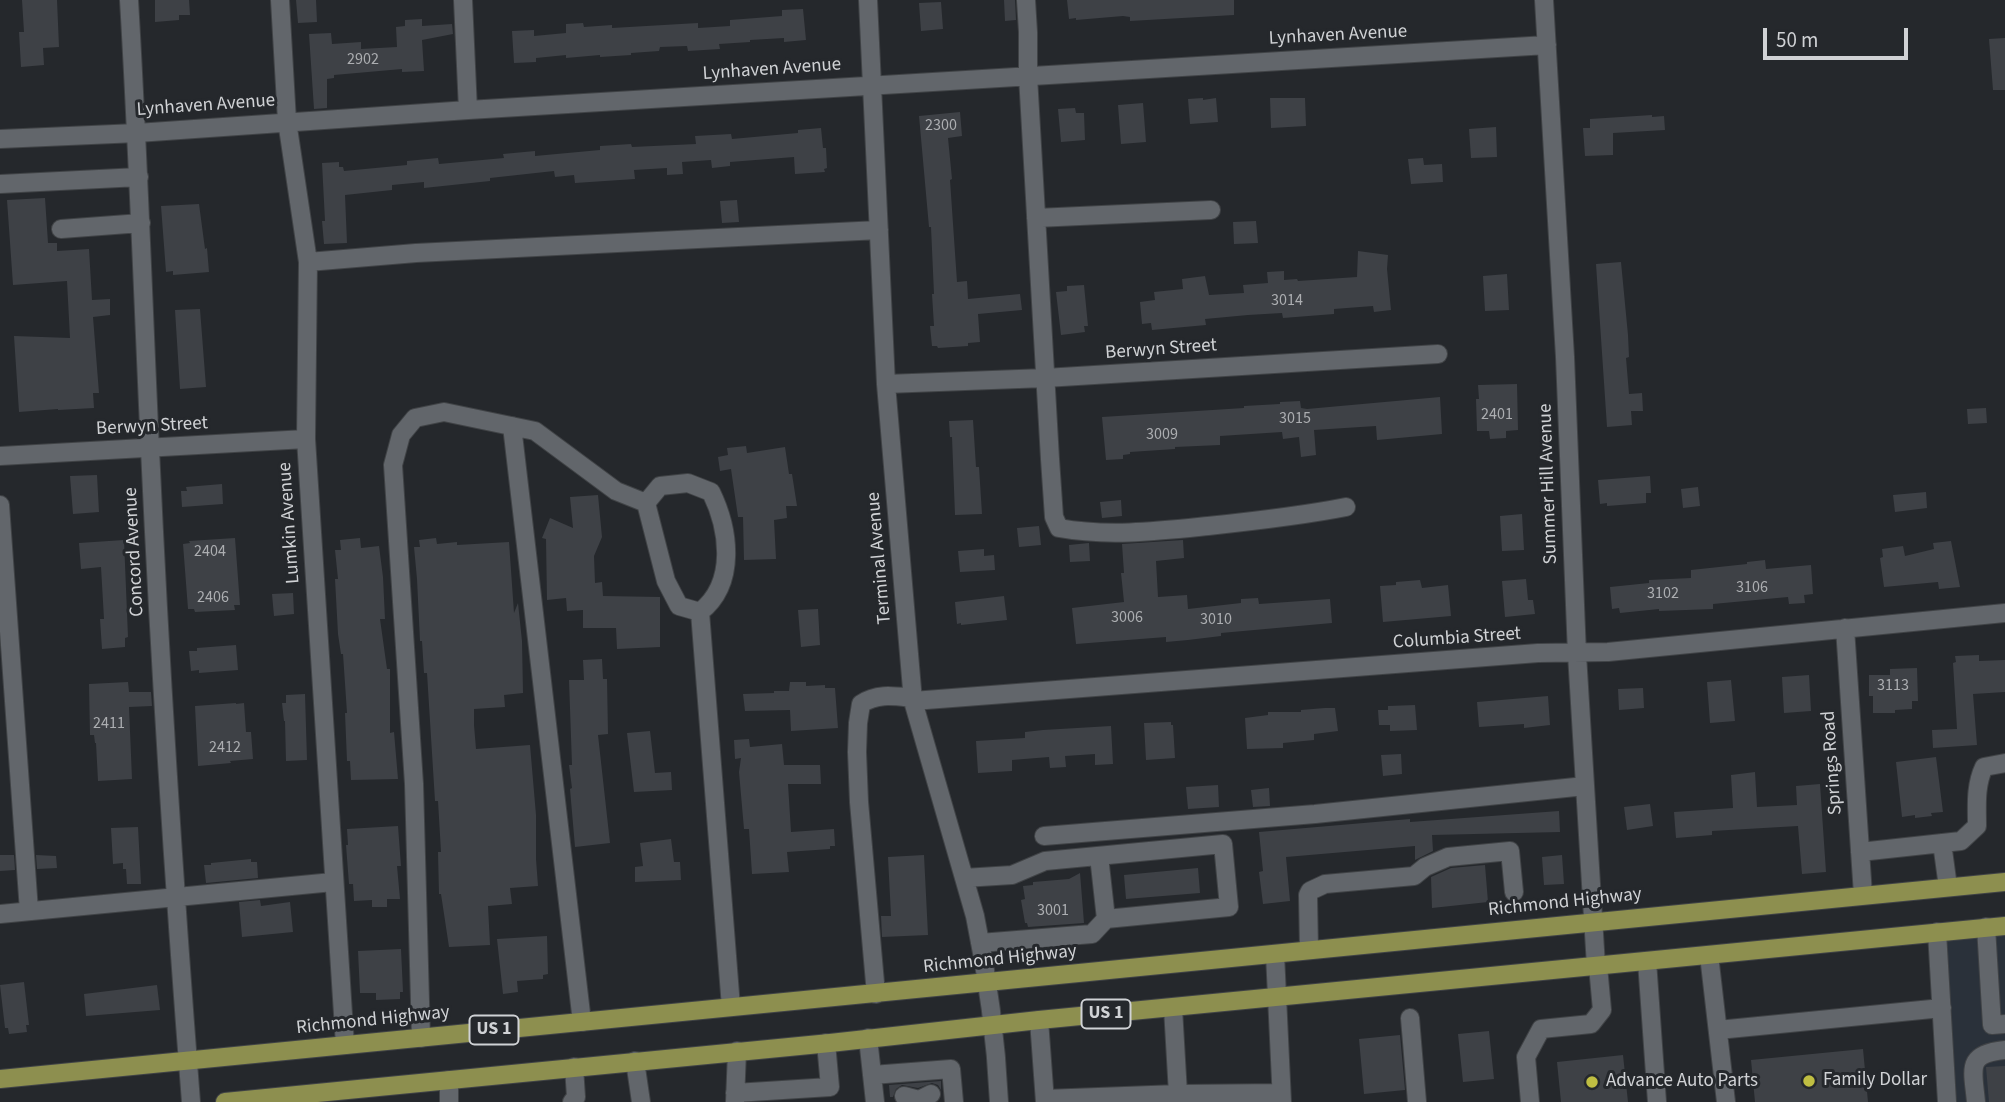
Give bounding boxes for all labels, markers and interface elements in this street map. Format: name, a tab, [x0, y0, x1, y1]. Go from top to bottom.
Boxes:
scale bar	[1767, 14, 1912, 58]
street label: Lynhaven Avenue	[1268, 21, 1408, 51]
text: 50 m	[1776, 25, 1818, 55]
house number: 2902	[347, 50, 379, 70]
street label: Lynhaven Avenue	[702, 54, 842, 86]
street label: Lynhaven Avenue	[136, 90, 276, 122]
house number: 2300	[925, 116, 957, 136]
house number: 3014	[1271, 291, 1303, 311]
street label: Berwyn Street	[1104, 335, 1218, 365]
street label: Summer Hill Avenue	[1535, 403, 1563, 565]
house number: 2401	[1481, 405, 1513, 425]
house number: 3015	[1279, 409, 1311, 429]
street label: Berwyn Street	[96, 413, 208, 441]
house number: 3009	[1146, 425, 1178, 445]
street label: Lumkin Avenue	[274, 461, 306, 585]
street label: Concord Avenue	[120, 487, 150, 617]
street label: Terminal Avenue	[863, 491, 897, 625]
house number: 2404	[194, 542, 226, 562]
house number: 3106	[1736, 578, 1768, 598]
house number: 3102	[1647, 584, 1679, 604]
house number: 2406	[197, 588, 229, 608]
house number: 3006	[1111, 608, 1143, 628]
house number: 3010	[1200, 610, 1232, 630]
street label: Columbia Street	[1392, 623, 1522, 655]
house number: 3113	[1877, 676, 1909, 696]
street label: Springs Road	[1818, 710, 1848, 816]
house number: 2411	[93, 714, 125, 734]
house number: 2412	[209, 738, 241, 758]
street label: Richmond Highway	[1487, 884, 1643, 922]
house number: 3001	[1037, 901, 1069, 921]
street label: Richmond Highway	[922, 941, 1078, 979]
road number: US 1	[1082, 1000, 1130, 1028]
street label: Richmond Highway	[295, 1002, 451, 1040]
road number: US 1	[470, 1015, 518, 1044]
place label: Family Dollar	[1823, 1070, 1927, 1092]
place label: Advance Auto Parts	[1606, 1071, 1758, 1093]
marker: Family Dollar	[1801, 1073, 1817, 1089]
marker: Advance Auto Parts	[1584, 1074, 1600, 1090]

